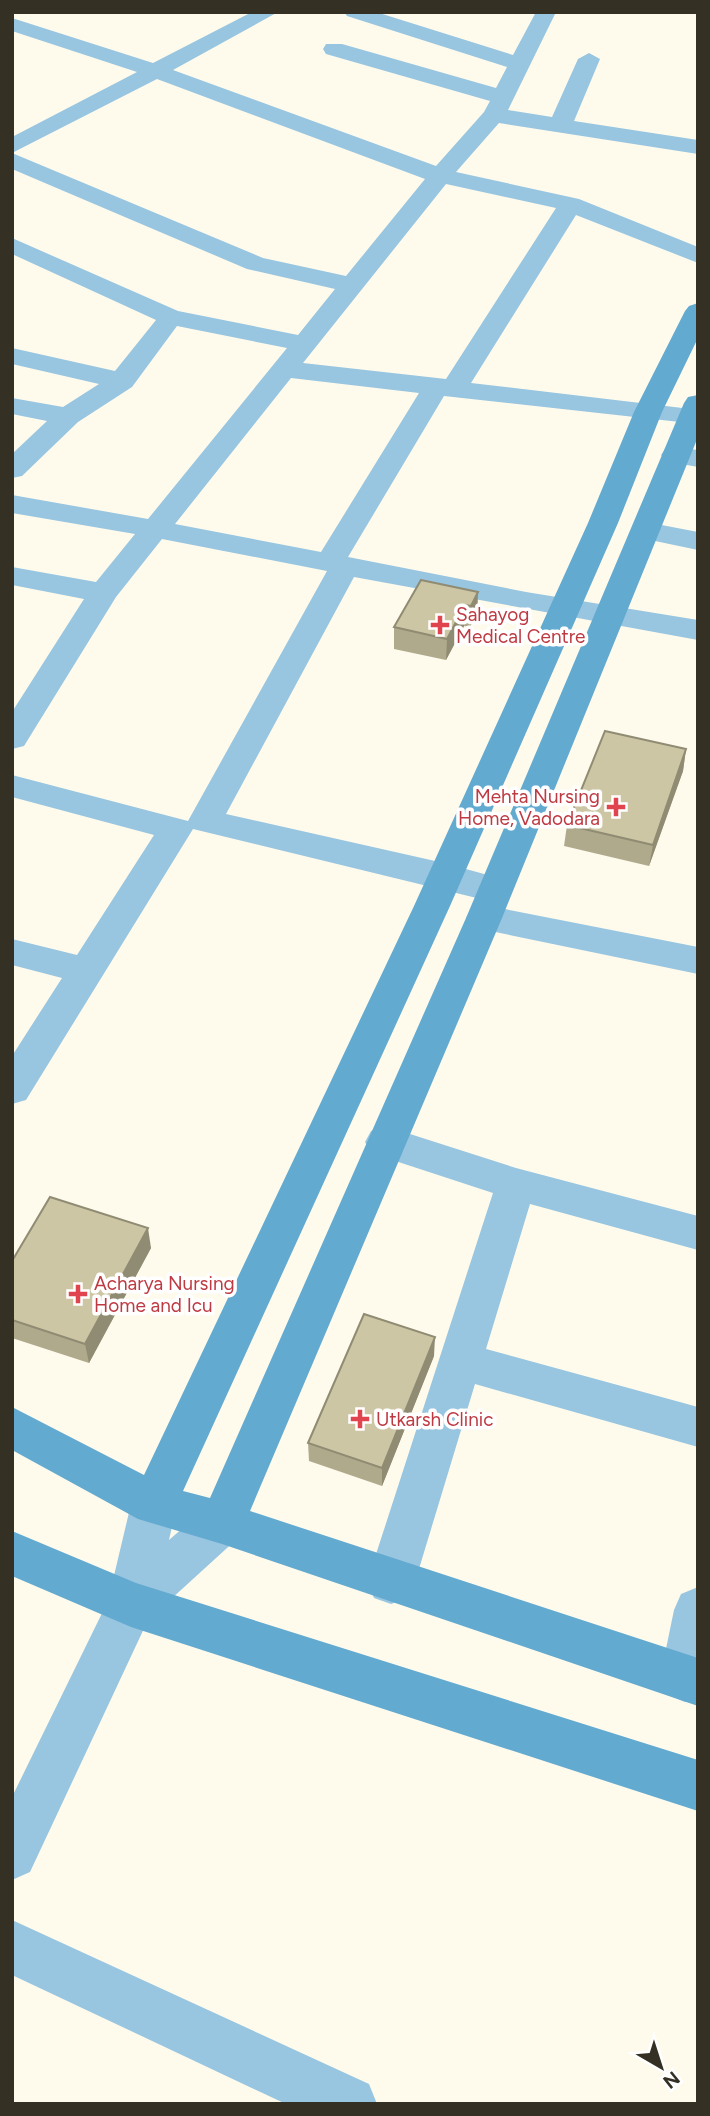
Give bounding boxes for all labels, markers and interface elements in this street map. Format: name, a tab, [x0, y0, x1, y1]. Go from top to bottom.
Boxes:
place label: Sahayog Medical Centre	[456, 603, 586, 648]
marker: Sahayog Medical Centre	[430, 615, 450, 635]
place label: Mehta Nursing Home, Vadodara	[458, 785, 600, 830]
marker: Mehta Nursing Home, Vadodara	[606, 797, 626, 817]
place label: Acharya Nursing Home and Icu	[94, 1272, 235, 1317]
marker: Acharya Nursing Home and Icu	[68, 1284, 88, 1304]
place label: Utkarsh Clinic	[376, 1408, 493, 1431]
marker: Utkarsh Clinic	[350, 1409, 370, 1429]
north arrow	[626, 2032, 696, 2102]
text: N	[658, 2066, 684, 2093]

